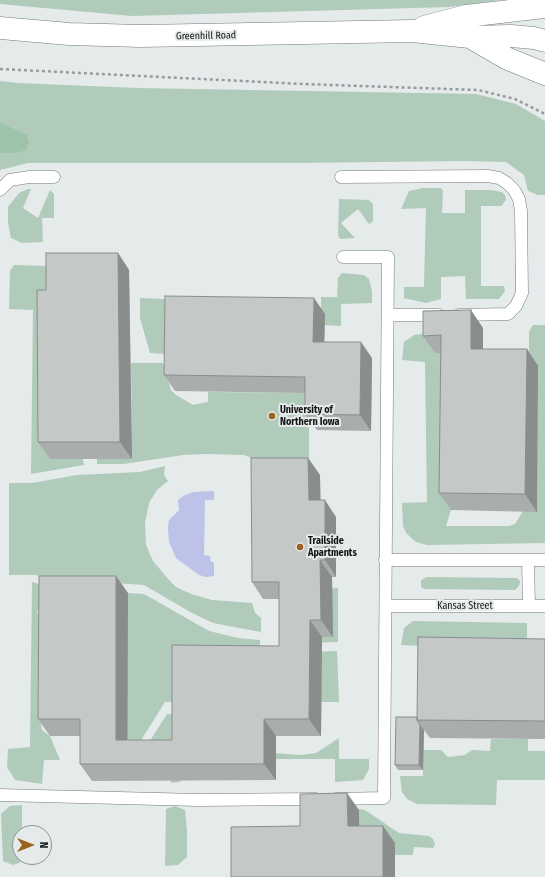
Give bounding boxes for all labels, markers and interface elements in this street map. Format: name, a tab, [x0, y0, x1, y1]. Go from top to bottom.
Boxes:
street label: Greenhill Road	[176, 29, 236, 43]
place label: University of Northern Iowa	[280, 404, 340, 428]
marker: University of Northern Iowa	[267, 411, 277, 421]
place label: Trailside Apartments	[308, 535, 357, 558]
marker: Trailside Apartments	[295, 542, 305, 552]
street label: Kansas Street	[437, 600, 493, 612]
north arrow	[12, 825, 52, 865]
text: N	[37, 842, 50, 848]

